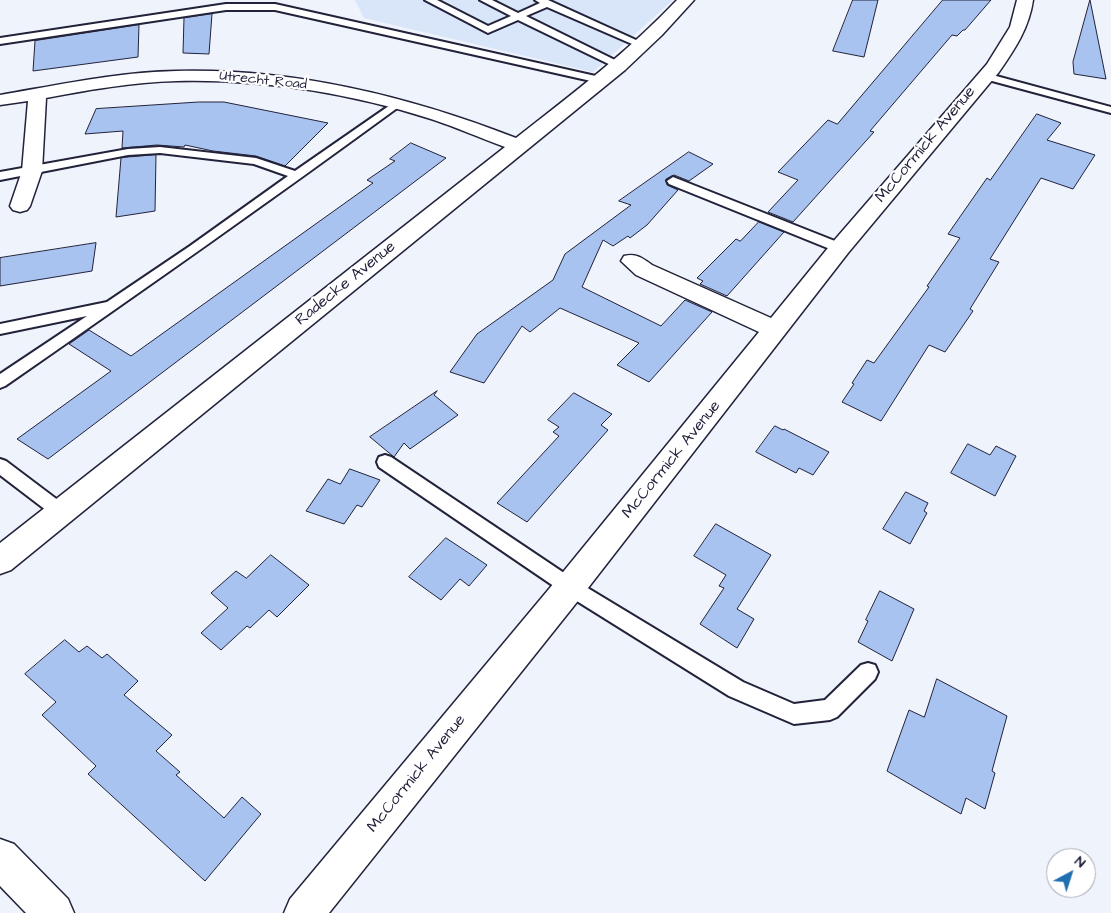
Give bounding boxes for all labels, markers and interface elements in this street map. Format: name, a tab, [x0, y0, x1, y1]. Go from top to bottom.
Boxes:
street label: Utrecht Road	[218, 68, 308, 94]
street label: McCormick Avenue	[872, 83, 980, 207]
street label: Radecke Avenue	[292, 238, 400, 330]
street label: McCormick Avenue	[619, 397, 725, 523]
street label: McCormick Avenue	[364, 711, 470, 837]
north arrow	[1046, 848, 1096, 898]
text: N	[1070, 852, 1090, 873]

